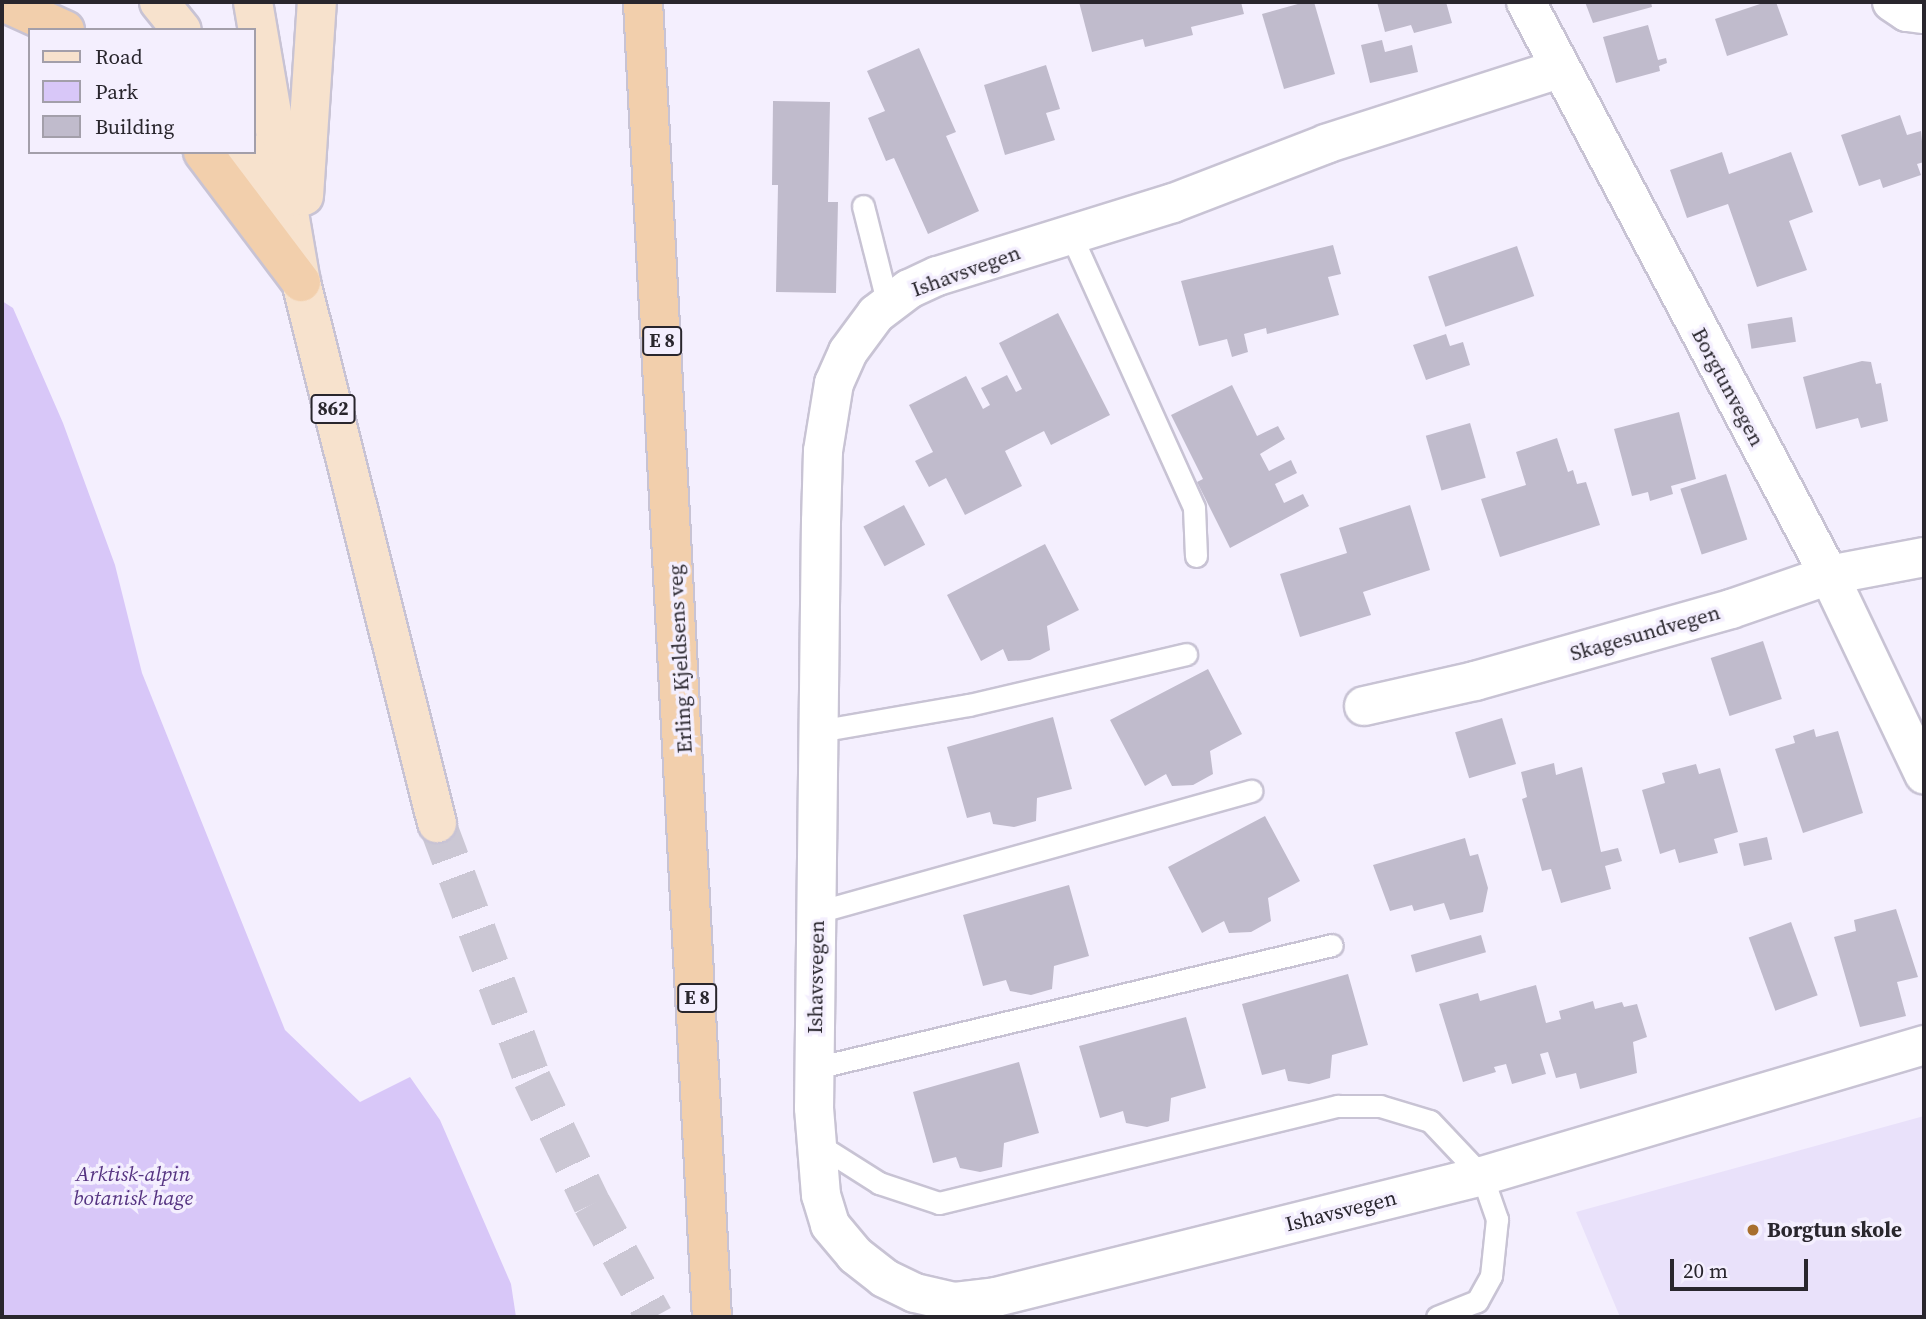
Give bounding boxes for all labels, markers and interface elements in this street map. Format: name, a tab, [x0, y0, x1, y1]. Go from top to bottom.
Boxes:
legend	[28, 28, 256, 154]
text: Road	[95, 42, 143, 71]
text: Park	[95, 77, 138, 106]
text: Building	[95, 112, 174, 141]
street label: Ishavsvegen	[908, 240, 1024, 302]
street label: Borgtunvegen	[1686, 323, 1770, 451]
road number: E 8	[641, 326, 683, 356]
road number: 862	[310, 394, 356, 424]
street label: Erling Kjeldsens veg	[662, 564, 698, 754]
street label: Skagesundvegen	[1567, 600, 1723, 666]
street label: Ishavsvegen	[802, 920, 830, 1034]
road number: E 8	[676, 982, 718, 1014]
park label: Arktisk-alpin botanisk hage	[73, 1161, 193, 1211]
street label: Ishavsvegen	[1283, 1185, 1399, 1237]
place label: Borgtun skole	[1767, 1217, 1902, 1243]
marker: Borgtun skole	[1745, 1222, 1761, 1238]
scale bar	[1674, 1246, 1812, 1290]
text: 20 m	[1683, 1256, 1728, 1285]

